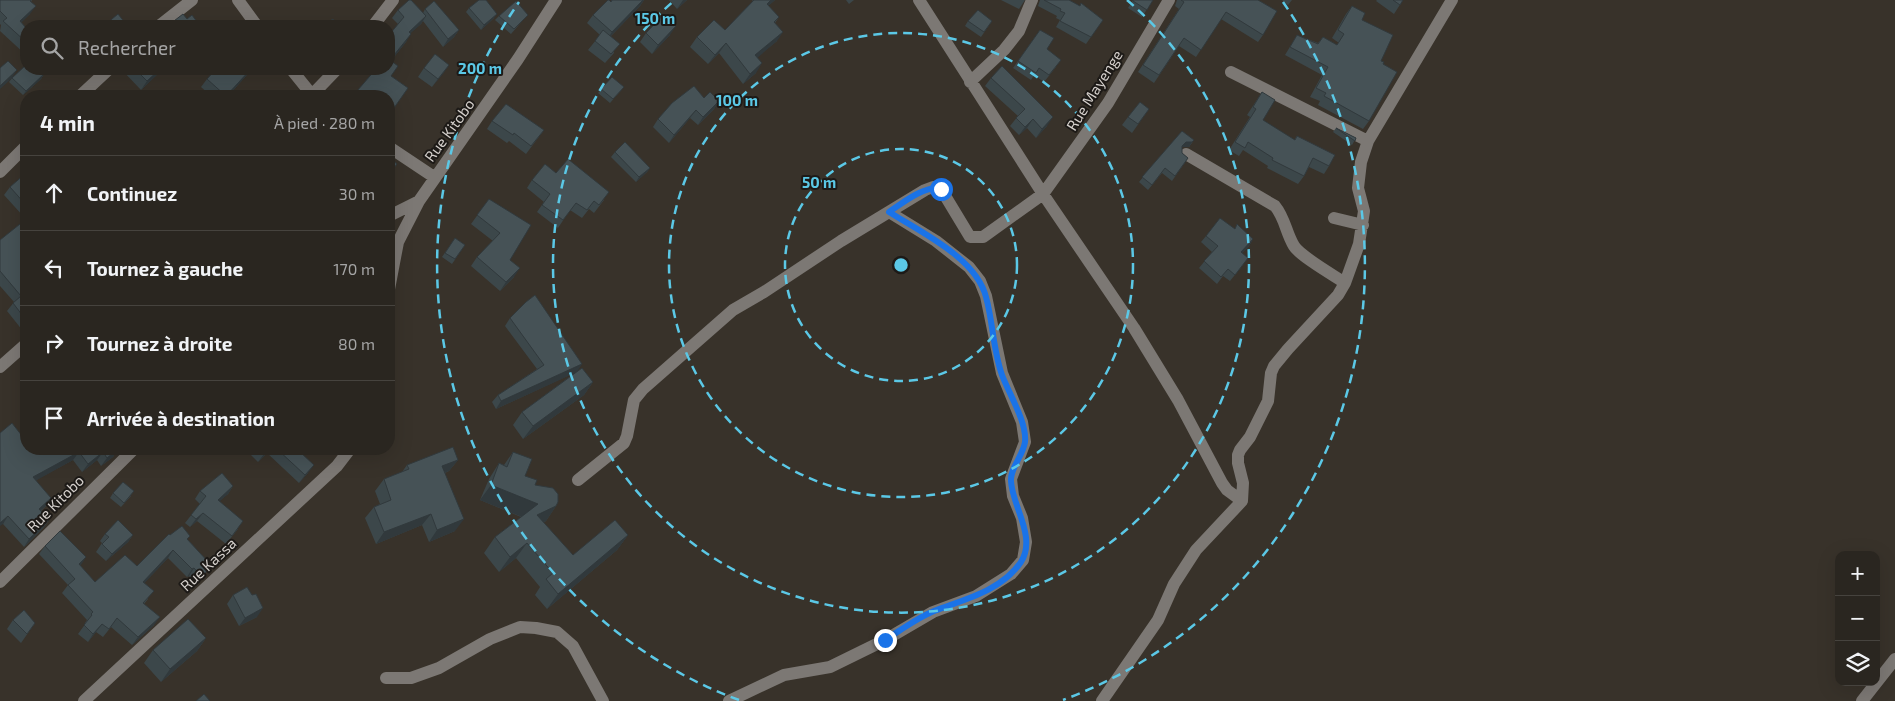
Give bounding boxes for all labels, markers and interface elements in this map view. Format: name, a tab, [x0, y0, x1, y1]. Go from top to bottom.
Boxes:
text: 150 m	[635, 9, 675, 27]
search box	[20, 20, 395, 75]
icon: search	[38, 34, 66, 62]
text: Rechercher	[78, 36, 176, 59]
street label: Rue Mayenge	[1062, 46, 1126, 134]
text: 200 m	[458, 59, 502, 77]
text: 100 m	[716, 91, 758, 109]
street label: Rue Kitobo	[420, 95, 478, 165]
text: 4 min	[40, 110, 95, 135]
text: À pied · 280 m	[274, 113, 375, 132]
text: 50 m	[802, 173, 836, 191]
route start	[930, 178, 953, 201]
icon: ahead	[40, 179, 68, 207]
text: Continuez	[87, 182, 177, 205]
text: 30 m	[339, 184, 375, 203]
icon: left	[40, 254, 68, 282]
centre of rings	[892, 256, 910, 274]
text: Tournez à gauche	[87, 257, 243, 280]
text: 170 m	[333, 259, 375, 278]
icon: right	[40, 329, 68, 357]
text: Tournez à droite	[87, 332, 233, 355]
text: 80 m	[338, 334, 375, 353]
icon: arrive	[40, 404, 68, 432]
text: Arrivée à destination	[87, 407, 275, 430]
street label: Rue Kitobo	[23, 471, 87, 535]
street label: Rue Kassa	[176, 534, 240, 594]
map controls	[1835, 551, 1880, 686]
button: +	[1835, 551, 1880, 596]
button: −	[1835, 596, 1880, 641]
route end	[874, 629, 897, 652]
button: layers	[1835, 641, 1880, 686]

